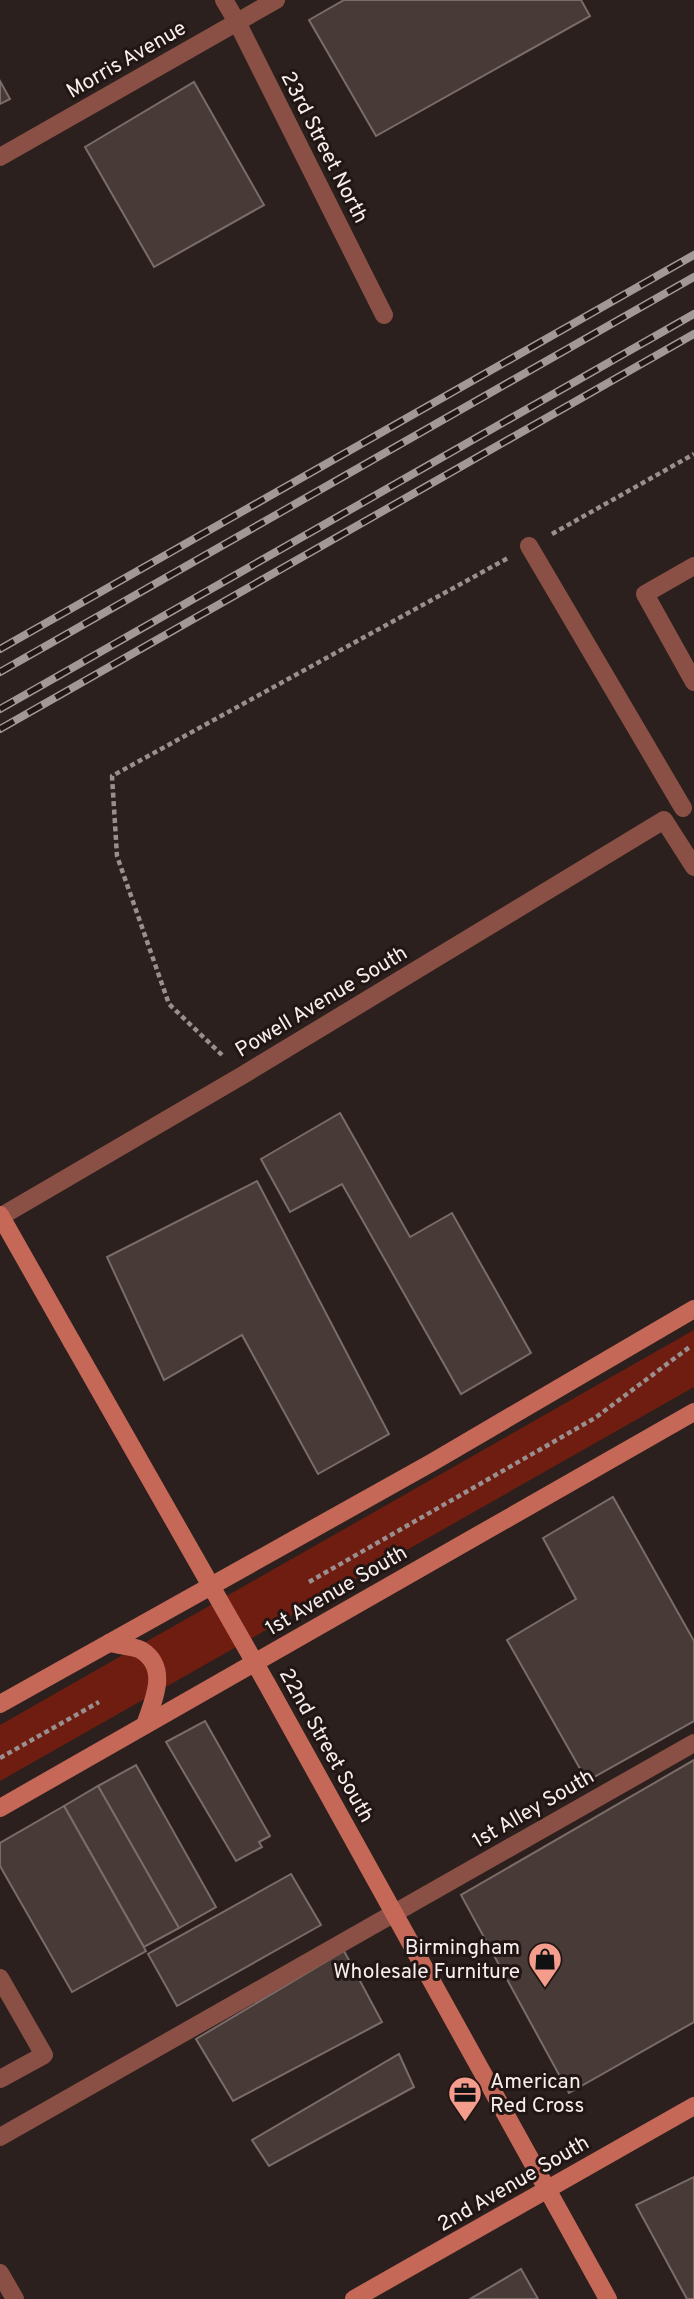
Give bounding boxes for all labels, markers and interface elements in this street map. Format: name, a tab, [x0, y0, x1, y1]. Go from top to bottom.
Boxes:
street label: Morris Avenue	[62, 15, 192, 106]
street label: 23rd Street North	[274, 67, 374, 228]
street label: Powell Avenue South	[231, 940, 413, 1064]
street label: 1st Avenue South	[261, 1540, 412, 1643]
street label: 22nd Street South	[272, 1664, 379, 1828]
street label: 1st Alley South	[468, 1764, 600, 1855]
place label: Birmingham Wholesale Furniture	[333, 1935, 520, 1986]
shop icon: Birmingham Wholesale Furniture	[526, 1940, 564, 1989]
place label: American Red Cross	[490, 2069, 584, 2120]
office icon: American Red Cross	[446, 2074, 484, 2123]
street label: 2nd Avenue South	[433, 2130, 595, 2239]

